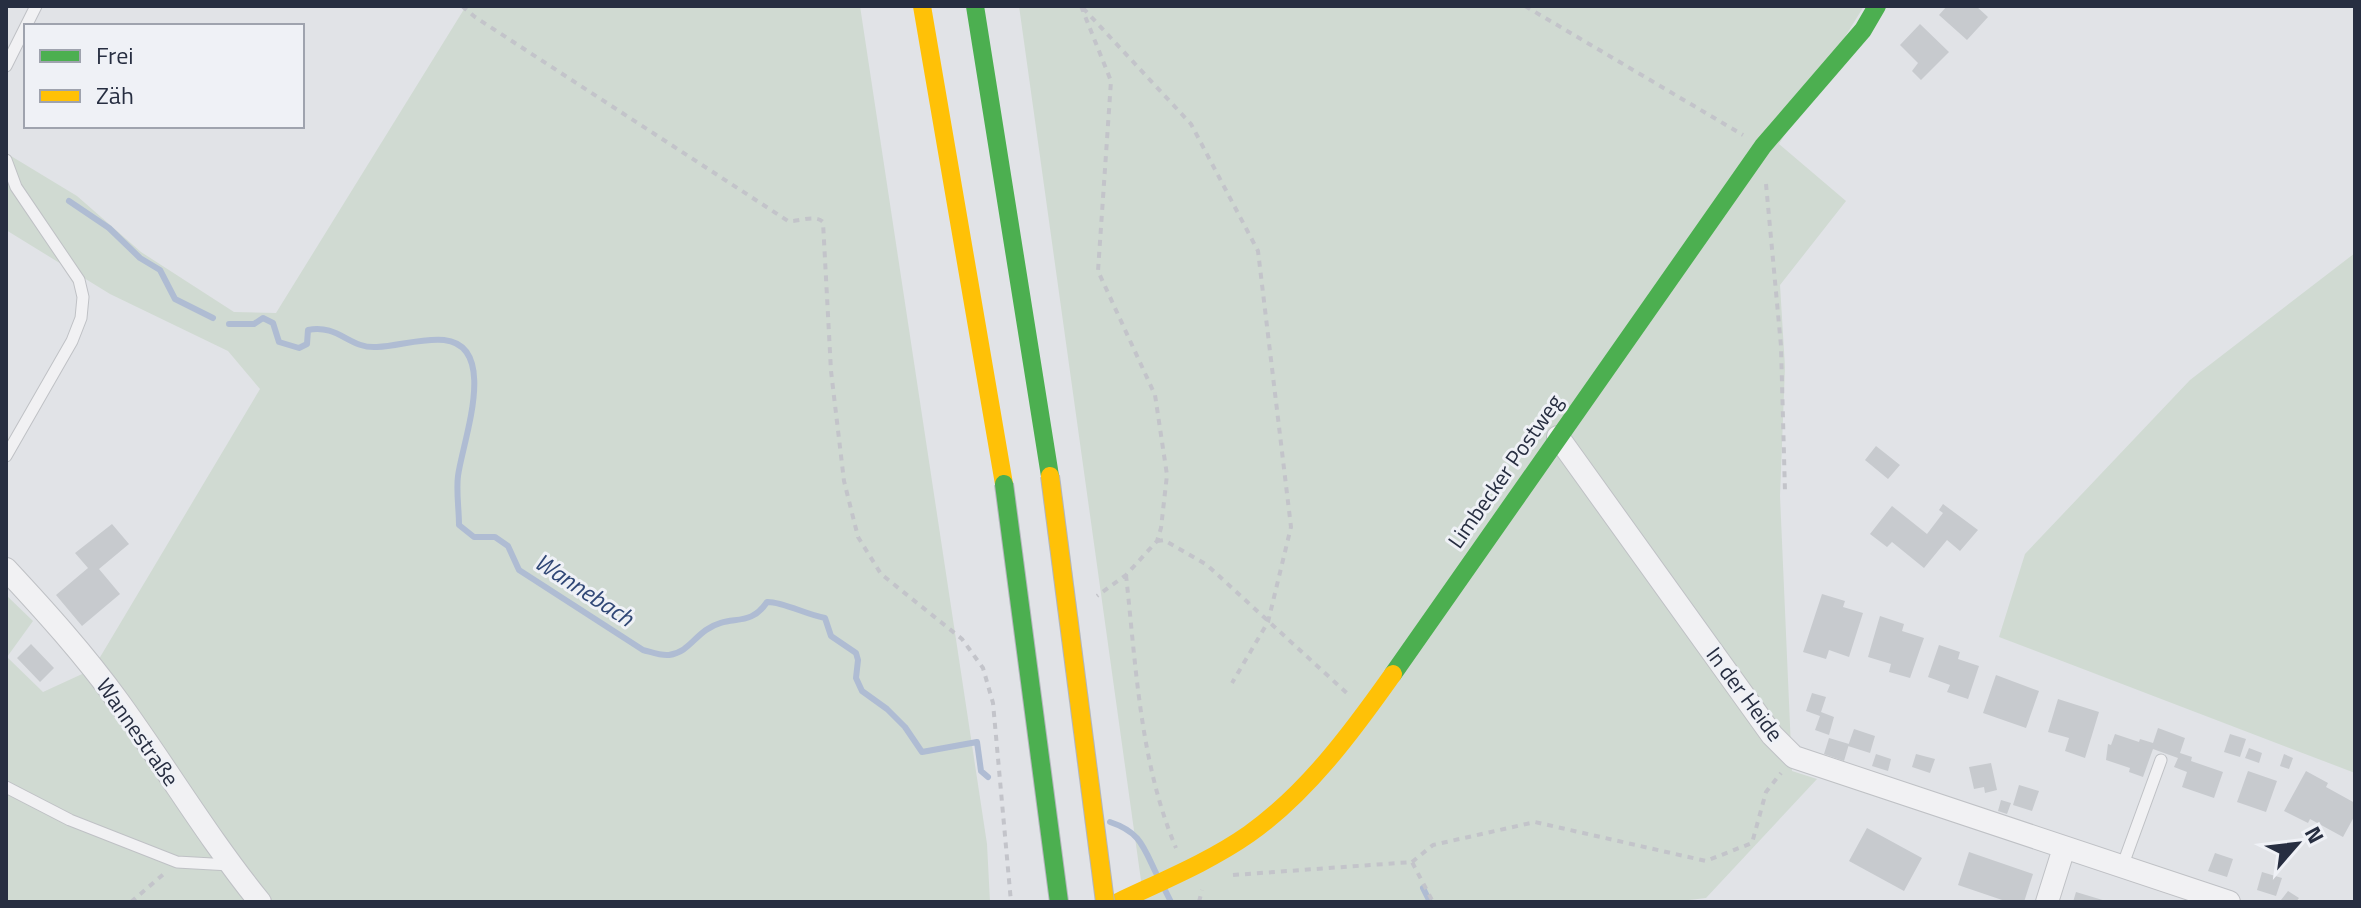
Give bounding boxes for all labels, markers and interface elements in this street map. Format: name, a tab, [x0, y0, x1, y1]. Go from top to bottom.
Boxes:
legend	[24, 24, 304, 128]
text: Frei	[96, 37, 134, 73]
text: Zäh	[96, 77, 134, 113]
street label: Limbecker Postweg	[1439, 387, 1571, 555]
water label: Wannebach	[528, 544, 642, 635]
street label: In der Heide	[1698, 640, 1792, 748]
street label: Wannestraße	[88, 671, 188, 793]
north arrow	[2257, 804, 2337, 884]
text: N	[2296, 820, 2333, 849]

